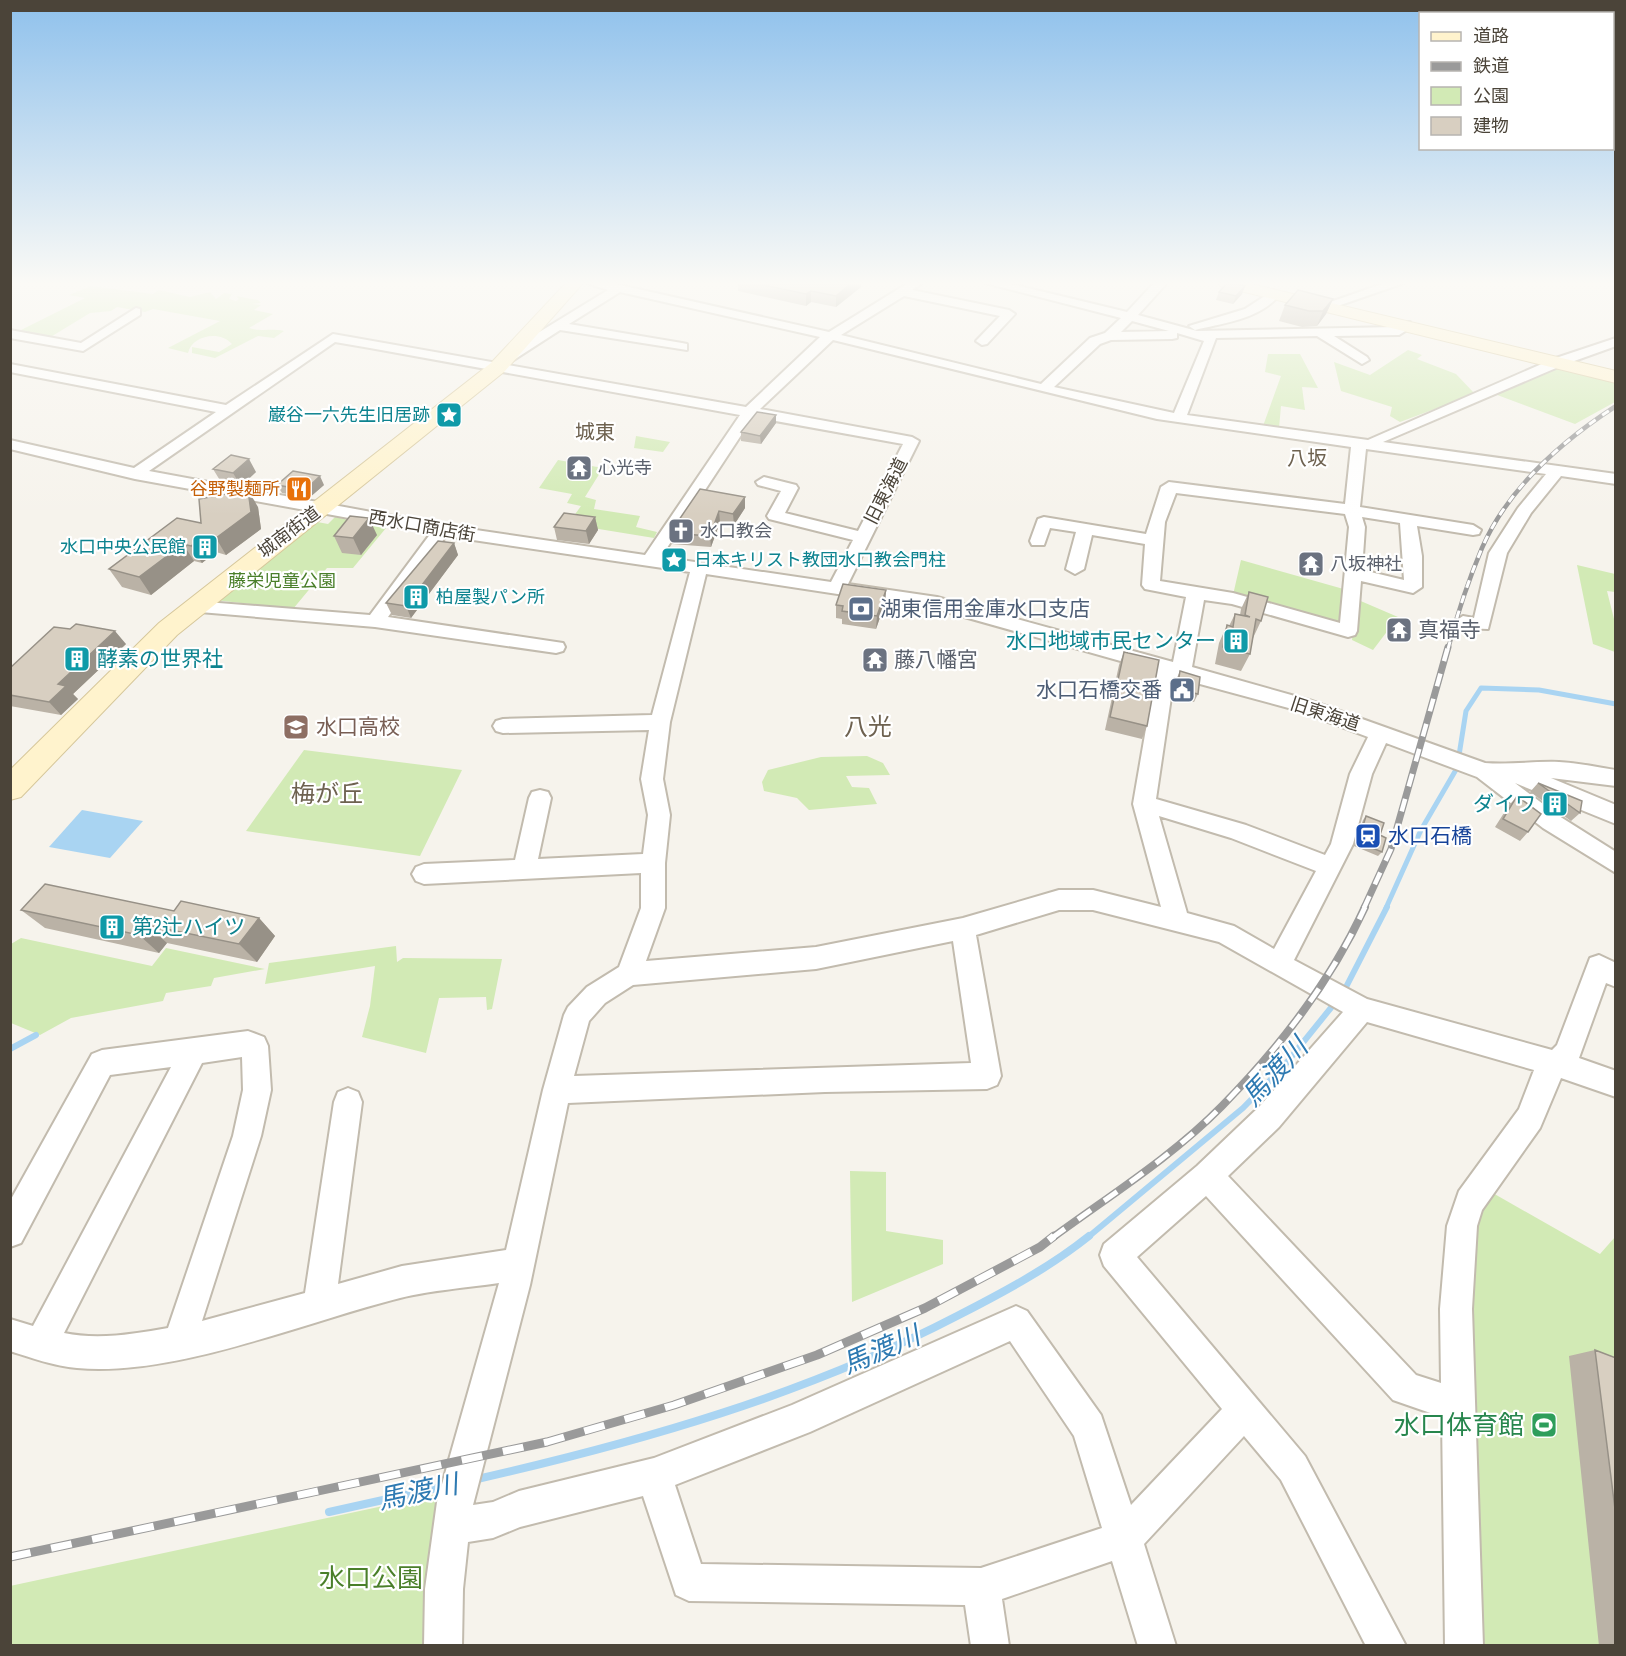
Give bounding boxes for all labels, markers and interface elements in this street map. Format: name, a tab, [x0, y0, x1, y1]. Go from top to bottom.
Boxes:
legend	[1419, 12, 1614, 150]
text: 道路	[1473, 26, 1509, 47]
text: 鉄道	[1473, 56, 1509, 77]
text: 公園	[1473, 86, 1509, 107]
text: 建物	[1473, 116, 1509, 137]
place icon: 巌谷一六先生旧居跡	[434, 400, 464, 430]
place label: 巌谷一六先生旧居跡	[268, 405, 430, 426]
district label: 城東	[575, 421, 615, 445]
district label: 八坂	[1287, 447, 1327, 471]
temple icon: 心光寺	[564, 453, 594, 483]
street label: 旧東海道	[861, 454, 912, 528]
place label: 心光寺	[598, 458, 652, 479]
restaurant icon: 谷野製麺所	[284, 474, 314, 504]
place label: 谷野製麺所	[190, 479, 280, 500]
street label: 城南街道	[254, 502, 324, 562]
street label: 西水口商店街	[367, 507, 477, 546]
church icon: 水口教会	[666, 516, 696, 546]
place label: 水口教会	[700, 521, 772, 542]
building icon: 水口中央公民館	[190, 532, 220, 562]
place label: 水口中央公民館	[60, 537, 186, 558]
place icon: 日本キリスト教団水口教会門柱	[659, 545, 689, 575]
temple icon: 八坂神社	[1296, 549, 1326, 579]
place label: 日本キリスト教団水口教会門柱	[694, 550, 946, 571]
place label: 八坂神社	[1330, 554, 1402, 575]
park label: 藤栄児童公園	[228, 571, 336, 592]
building icon: 柏屋製パン所	[401, 582, 431, 612]
place label: 柏屋製パン所	[436, 587, 545, 608]
bank icon: 湖東信用金庫水口支店	[846, 594, 876, 624]
place label: 湖東信用金庫水口支店	[880, 597, 1090, 622]
temple icon: 真福寺	[1384, 615, 1414, 645]
place label: 真福寺	[1418, 618, 1481, 643]
building icon: 水口地域市民センター	[1221, 626, 1251, 656]
place label: 水口地域市民センター	[1006, 629, 1216, 654]
building icon: 酵素の世界社	[62, 644, 92, 674]
temple icon: 藤八幡宮	[860, 645, 890, 675]
place label: 酵素の世界社	[97, 647, 223, 672]
place label: 藤八幡宮	[894, 648, 978, 673]
public building icon: 水口石橋交番	[1167, 675, 1197, 705]
place label: 水口石橋交番	[1036, 678, 1162, 703]
street label: 旧東海道	[1287, 693, 1362, 736]
school or university icon: 水口高校	[281, 712, 311, 742]
district label: 八光	[844, 713, 892, 742]
place label: 水口高校	[316, 715, 400, 740]
district label: 梅が丘	[291, 780, 363, 809]
building icon: ダイワ	[1540, 789, 1570, 819]
place label: ダイワ	[1473, 792, 1536, 817]
station icon: 水口石橋	[1353, 821, 1383, 851]
place label: 水口石橋	[1388, 824, 1472, 849]
building icon: 第2辻ハイツ	[97, 912, 127, 942]
place label: 第2辻ハイツ	[132, 915, 245, 940]
water label: 馬渡川	[1236, 1030, 1317, 1113]
water label: 馬渡川	[838, 1319, 928, 1381]
sports icon: 水口体育館	[1529, 1410, 1559, 1440]
place label: 水口体育館	[1394, 1411, 1524, 1442]
water label: 馬渡川	[375, 1468, 464, 1517]
park label: 水口公園	[319, 1564, 423, 1595]

